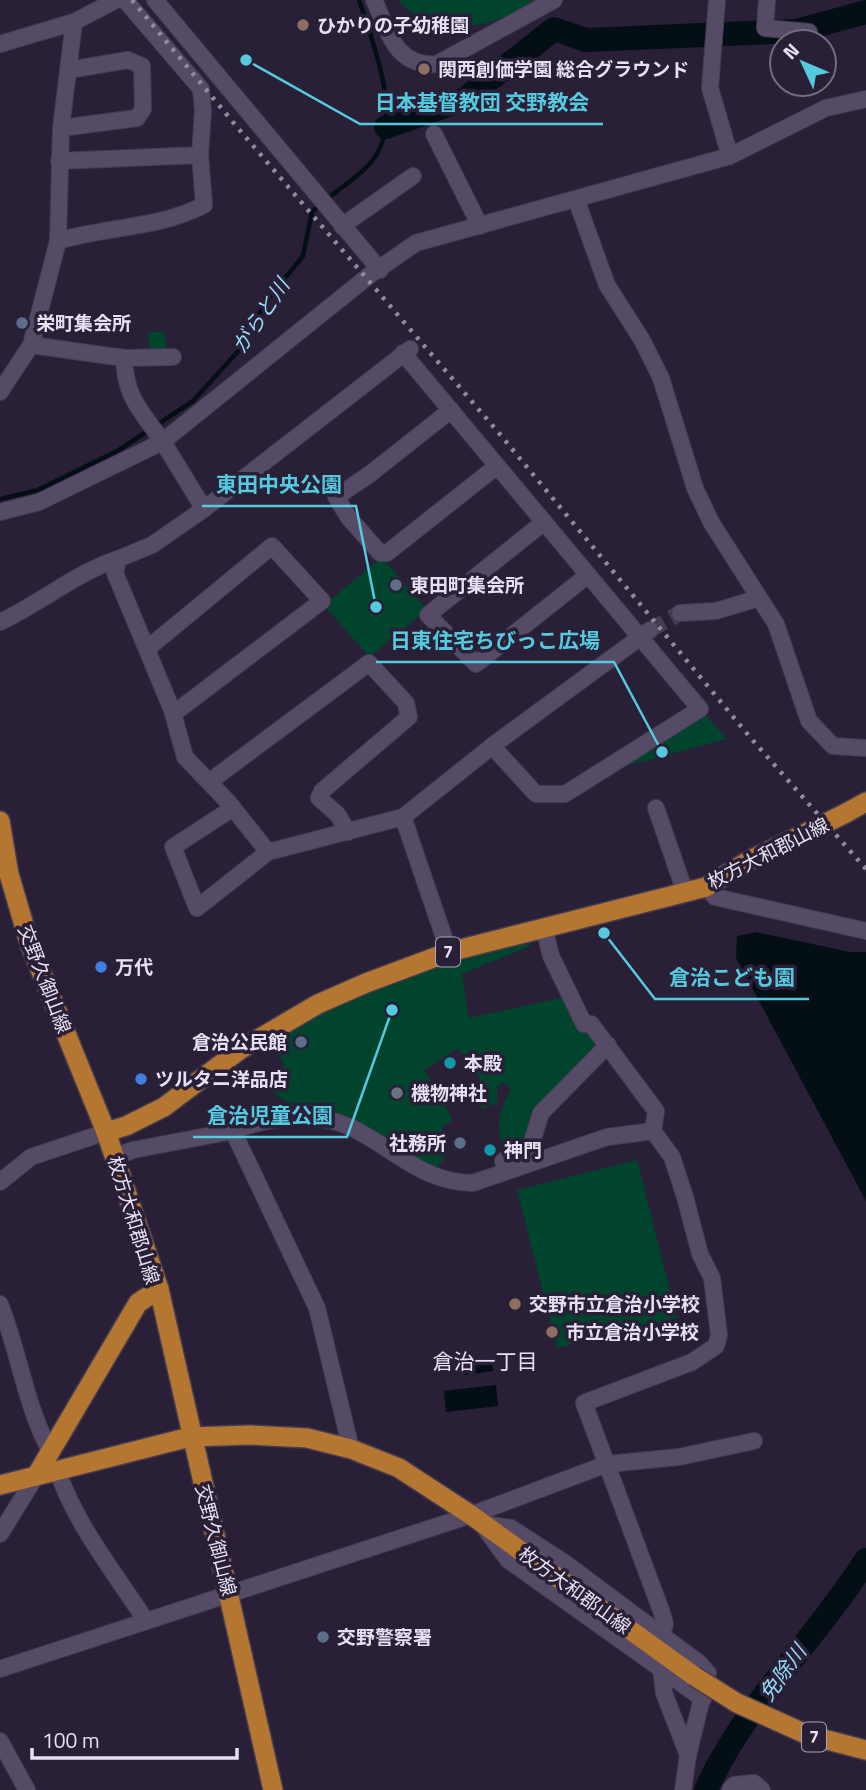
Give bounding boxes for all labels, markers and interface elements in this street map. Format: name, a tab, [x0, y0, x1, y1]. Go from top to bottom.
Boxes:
place label: ひかりの子幼稚園	[317, 10, 469, 39]
marker: ひかりの子幼稚園	[295, 17, 311, 33]
north arrow	[768, 28, 838, 98]
text: N	[775, 36, 805, 66]
place label: 関西創価学園 総合グラウンド	[438, 54, 689, 83]
marker: 関西創価学園 総合グラウンド	[416, 61, 432, 77]
callout: 日本基督教団 交野教会	[360, 82, 603, 124]
text: 日本基督教団 交野教会	[375, 86, 589, 118]
water label: がらと川	[223, 270, 298, 359]
place label: 栄町集会所	[36, 308, 131, 337]
marker: 栄町集会所	[14, 315, 30, 331]
callout: 東田中央公園	[202, 464, 356, 506]
text: 東田中央公園	[216, 468, 342, 500]
place label: 東田町集会所	[410, 570, 524, 599]
marker: 東田町集会所	[388, 577, 404, 593]
callout: 日東住宅ちびっこ広場	[376, 620, 614, 662]
text: 日東住宅ちびっこ広場	[390, 624, 600, 656]
street label: 枚方大和郡山線	[702, 809, 834, 896]
street label: 交野久御山線	[12, 920, 79, 1037]
road number: 7	[436, 937, 460, 967]
place label: 万代	[115, 952, 153, 981]
callout: 倉治こども園	[655, 957, 809, 999]
marker: 万代	[93, 959, 109, 975]
text: 倉治こども園	[669, 961, 795, 993]
place label: 倉治公民館	[192, 1027, 287, 1056]
marker: 倉治公民館	[293, 1034, 309, 1050]
place label: 本殿	[464, 1048, 502, 1077]
marker: 本殿	[442, 1055, 458, 1071]
place label: ツルタニ洋品店	[155, 1064, 288, 1093]
marker: ツルタニ洋品店	[133, 1071, 149, 1087]
place label: 機物神社	[411, 1078, 487, 1107]
marker: 機物神社	[389, 1085, 405, 1101]
callout: 倉治児童公園	[193, 1095, 347, 1137]
text: 倉治児童公園	[207, 1099, 333, 1131]
place label: 社務所	[389, 1128, 446, 1157]
marker: 社務所	[452, 1135, 468, 1151]
place label: 神門	[504, 1135, 542, 1164]
marker: 神門	[482, 1142, 498, 1158]
street label: 枚方大和郡山線	[101, 1152, 168, 1288]
place label: 交野市立倉治小学校	[529, 1289, 700, 1318]
marker: 交野市立倉治小学校	[507, 1296, 523, 1312]
place label: 市立倉治小学校	[566, 1317, 699, 1346]
marker: 市立倉治小学校	[544, 1324, 560, 1340]
district label: 倉治一丁目	[433, 1345, 538, 1377]
street label: 交野久御山線	[189, 1481, 244, 1599]
street label: 枚方大和郡山線	[513, 1539, 638, 1640]
place label: 交野警察署	[337, 1622, 432, 1651]
marker: 交野警察署	[315, 1629, 331, 1645]
water label: 免除川	[751, 1636, 815, 1707]
scale bar	[32, 1716, 236, 1760]
road number: 7	[802, 1722, 826, 1752]
text: 100 m	[42, 1724, 99, 1756]

